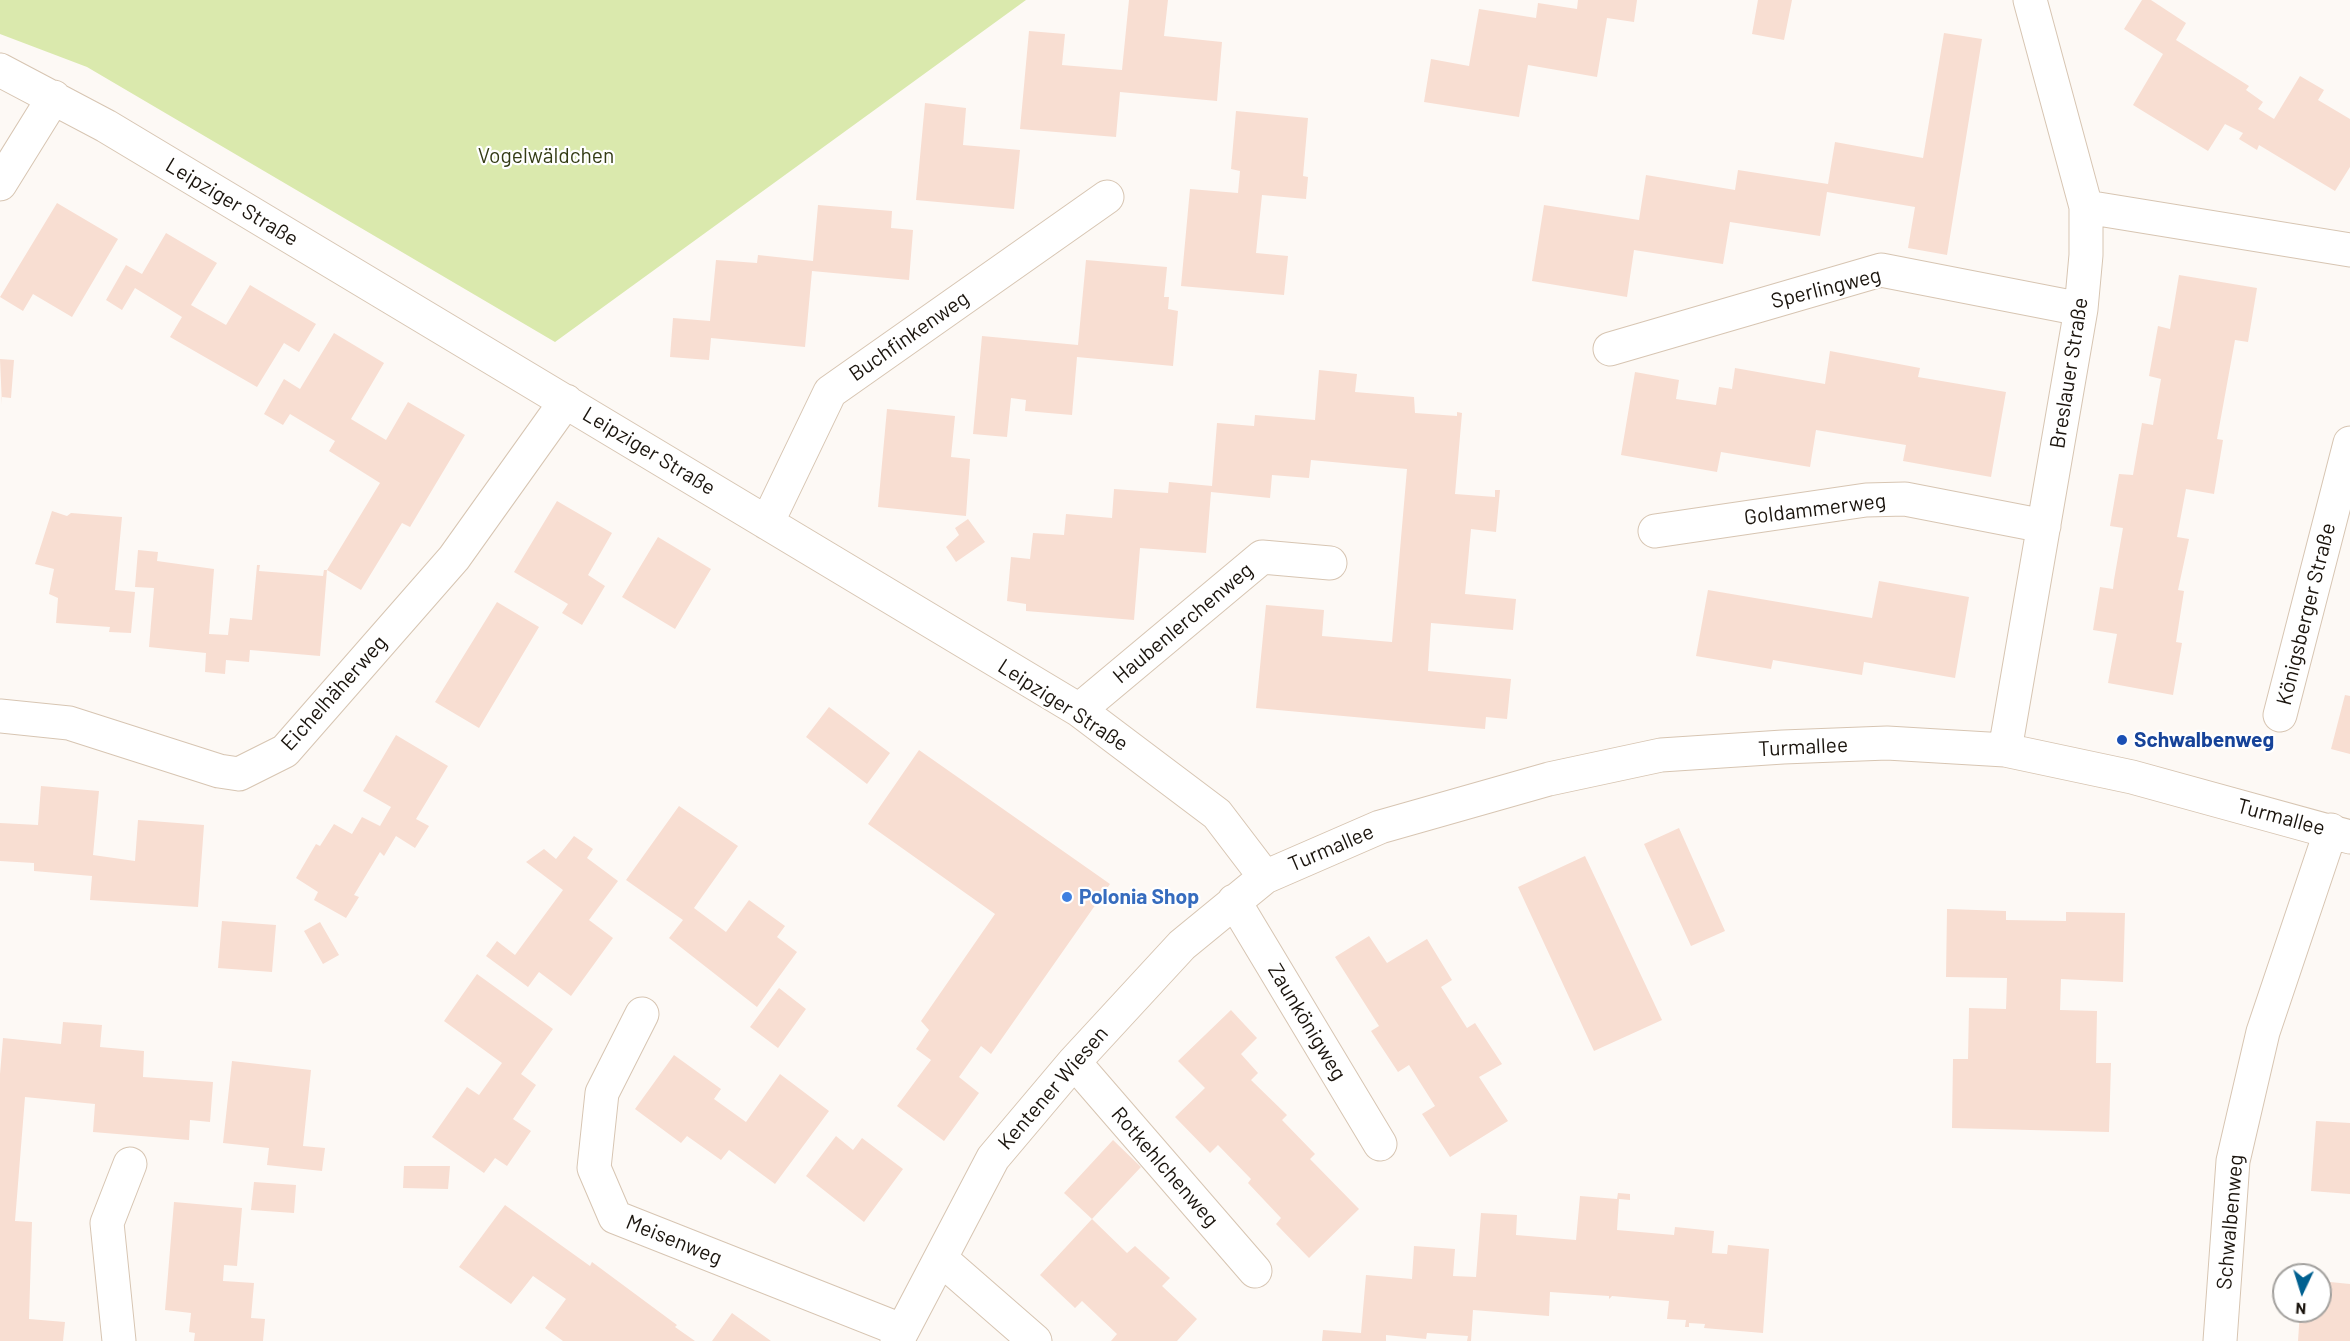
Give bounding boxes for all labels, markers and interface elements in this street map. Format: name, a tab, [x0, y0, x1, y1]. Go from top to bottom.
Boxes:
park label: Vogelwäldchen	[478, 143, 614, 169]
street label: Leipziger Straße	[161, 153, 303, 251]
street label: Sperlingweg	[1768, 262, 1884, 314]
street label: Buchfinkenweg	[844, 285, 974, 387]
street label: Breslauer Straße	[2045, 296, 2093, 450]
street label: Leipziger Straße	[578, 402, 720, 500]
street label: Goldammerweg	[1743, 488, 1887, 530]
street label: Königsberger Straße	[2271, 520, 2341, 708]
street label: Haubenlerchenweg	[1108, 557, 1258, 689]
street label: Eichelhäherweg	[276, 630, 392, 756]
street label: Leipziger Straße	[993, 654, 1133, 756]
place label: Schwalbenweg	[2134, 727, 2274, 753]
street label: Turmallee	[1757, 732, 1849, 762]
marker: Schwalbenweg	[2115, 733, 2129, 747]
street label: Turmallee	[2234, 793, 2328, 841]
street label: Turmallee	[1285, 819, 1377, 877]
place label: Polonia Shop	[1079, 884, 1199, 910]
marker: Polonia Shop	[1060, 890, 1074, 904]
street label: Zaunkönigweg	[1262, 959, 1352, 1085]
street label: Kentener Wiesen	[993, 1021, 1113, 1155]
street label: Rotkehlchenweg	[1106, 1102, 1224, 1232]
street label: Schwalbenweg	[2212, 1153, 2248, 1291]
street label: Meisenweg	[622, 1209, 726, 1271]
north arrow	[2272, 1263, 2332, 1323]
text: N	[2295, 1300, 2307, 1319]

